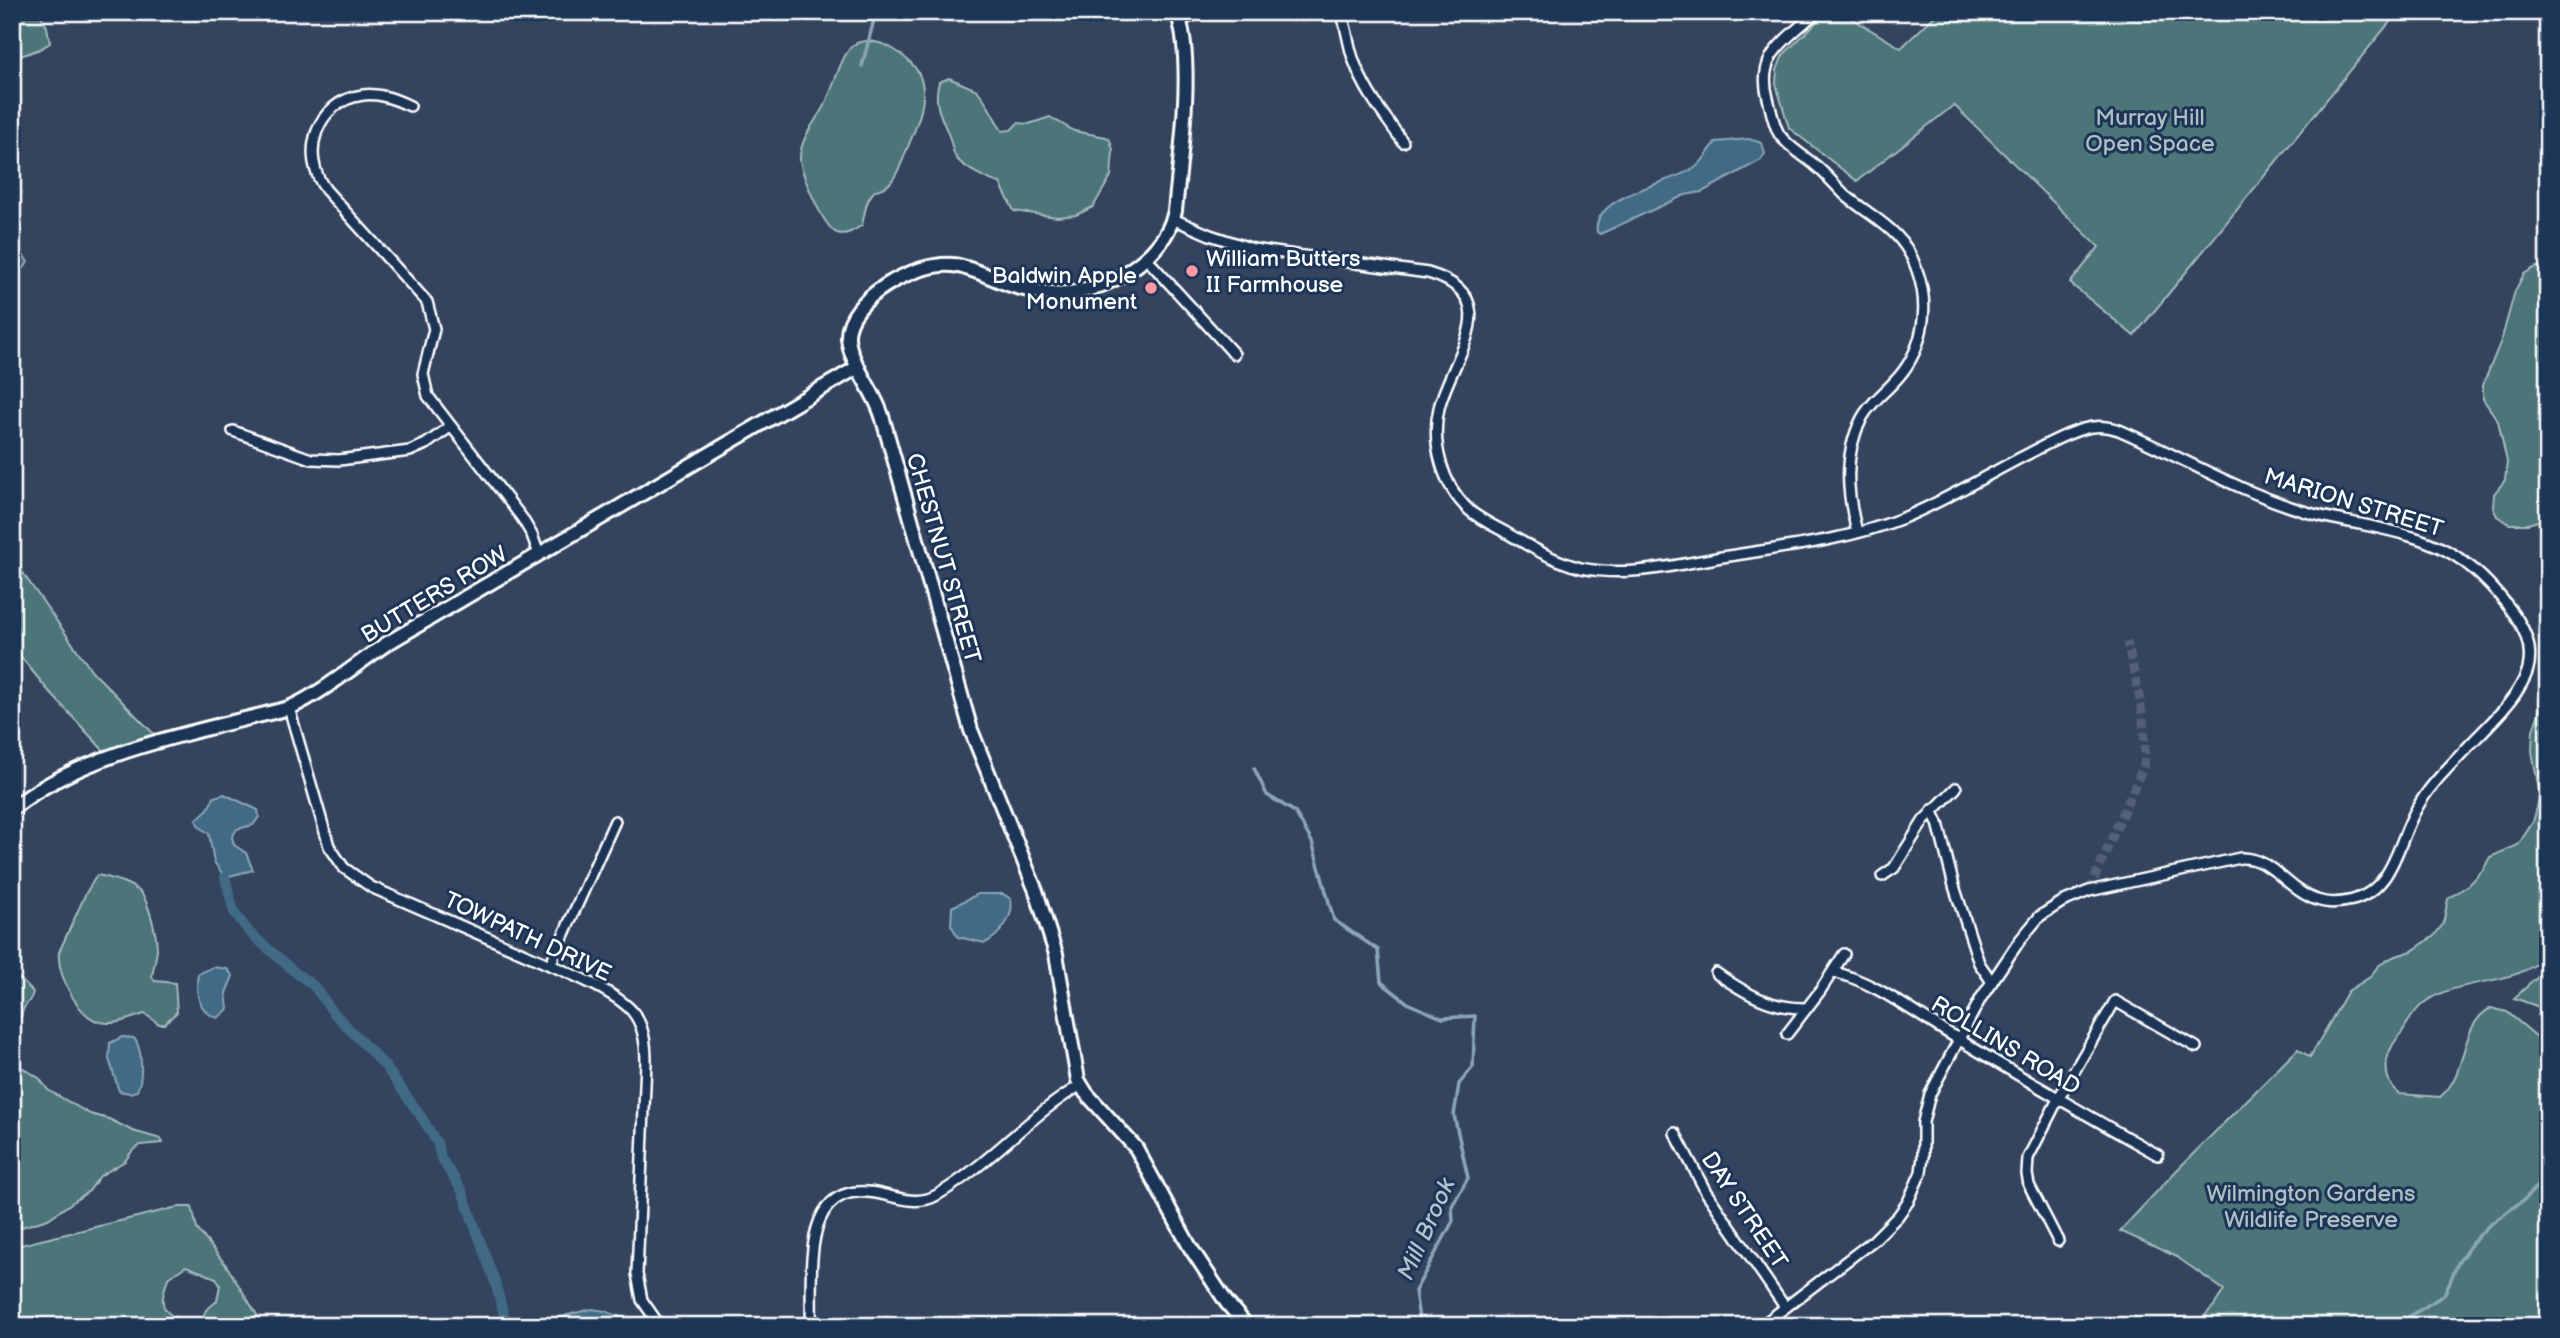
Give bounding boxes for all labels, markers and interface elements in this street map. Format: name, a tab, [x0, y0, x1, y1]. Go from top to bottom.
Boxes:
park label: Murray Hill Open Space	[2085, 104, 2215, 158]
place label: William Butters II Farmhouse	[1206, 245, 1360, 299]
place label: Baldwin Apple Monument	[992, 262, 1137, 316]
marker: William Butters II Farmhouse	[1184, 263, 1200, 279]
marker: Baldwin Apple Monument	[1143, 280, 1159, 296]
street label: CHESTNUT STREET	[900, 450, 986, 667]
street label: MARION STREET	[2261, 462, 2447, 544]
street label: BUTTERS ROW	[356, 540, 513, 650]
street label: TOWPATH DRIVE	[440, 886, 616, 988]
street label: ROLLINS ROAD	[1926, 990, 2085, 1101]
street label: DAY STREET	[1695, 1147, 1794, 1274]
water label: Mill Brook	[1391, 1173, 1462, 1285]
park label: Wilmington Gardens Wildlife Preserve	[2207, 1180, 2415, 1234]

